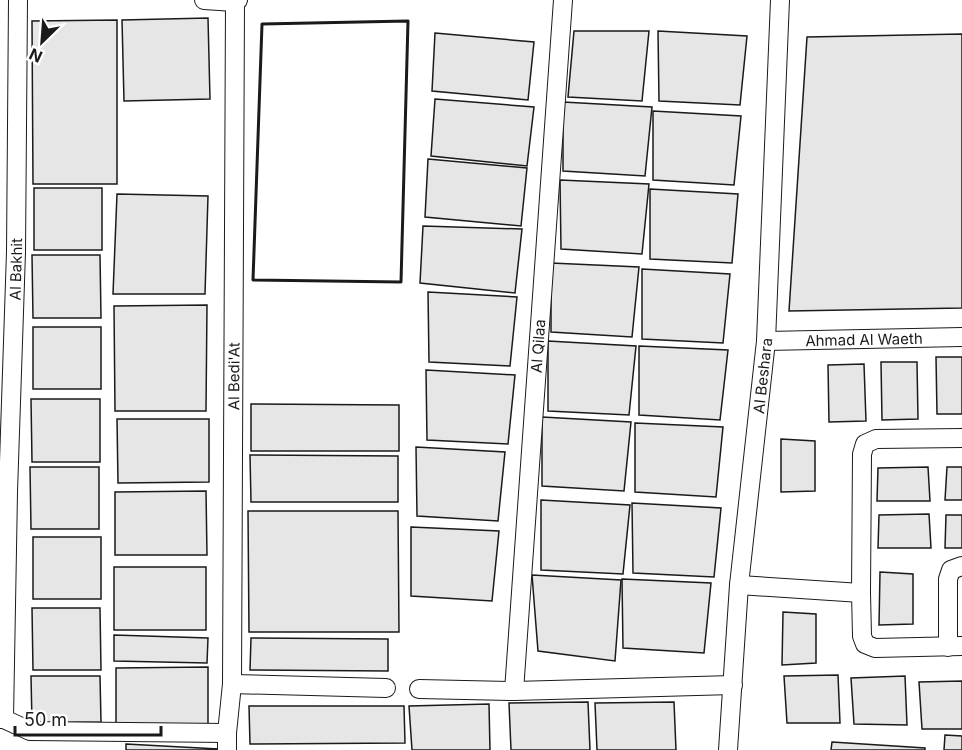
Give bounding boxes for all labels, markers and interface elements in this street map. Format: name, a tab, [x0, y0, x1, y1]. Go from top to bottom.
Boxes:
north arrow	[12, 12, 72, 72]
text: N	[26, 44, 45, 67]
street label: Al Bakhit	[5, 238, 26, 301]
street label: Al Qilaa	[527, 319, 549, 373]
street label: Ahmad Al Waeth	[805, 328, 923, 350]
street label: Al Beshara	[749, 337, 776, 415]
street label: Al Bedi'At	[224, 342, 243, 410]
scale bar	[15, 699, 160, 737]
text: 50 m	[24, 709, 67, 730]

